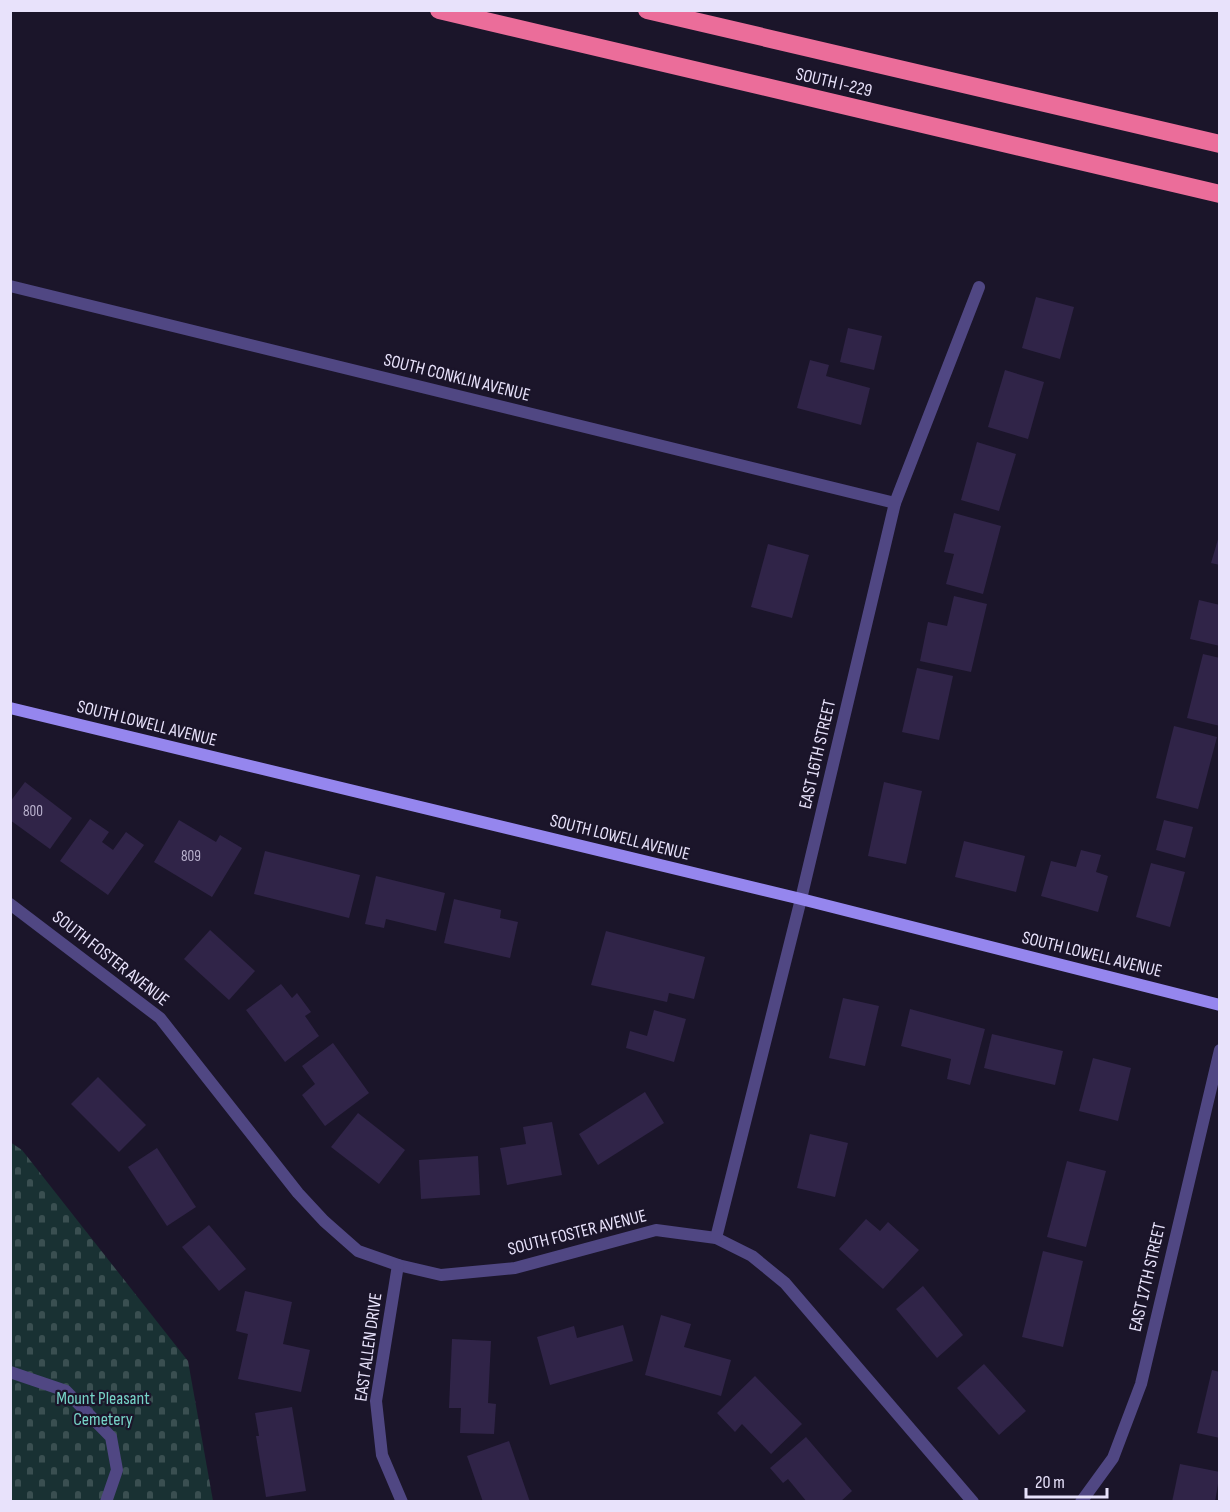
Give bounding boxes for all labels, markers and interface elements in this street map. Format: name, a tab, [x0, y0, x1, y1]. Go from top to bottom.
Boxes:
street label: SOUTH I-229	[794, 63, 874, 101]
street label: SOUTH CONKLIN AVENUE	[382, 349, 532, 406]
street label: SOUTH LOWELL AVENUE	[75, 696, 219, 751]
street label: EAST 16TH STREET	[795, 697, 840, 811]
house number: 800	[23, 802, 43, 821]
street label: SOUTH LOWELL AVENUE	[548, 810, 692, 865]
house number: 809	[181, 847, 201, 866]
street label: SOUTH FOSTER AVENUE	[48, 906, 173, 1010]
street label: SOUTH LOWELL AVENUE	[1020, 927, 1164, 982]
street label: SOUTH FOSTER AVENUE	[506, 1205, 649, 1260]
street label: EAST 17TH STREET	[1125, 1220, 1170, 1334]
street label: EAST ALLEN DRIVE	[350, 1291, 387, 1403]
park label: Mount Pleasant Cemetery	[56, 1388, 150, 1430]
scale bar	[1026, 1461, 1107, 1499]
text: 20 m	[1035, 1472, 1065, 1493]

